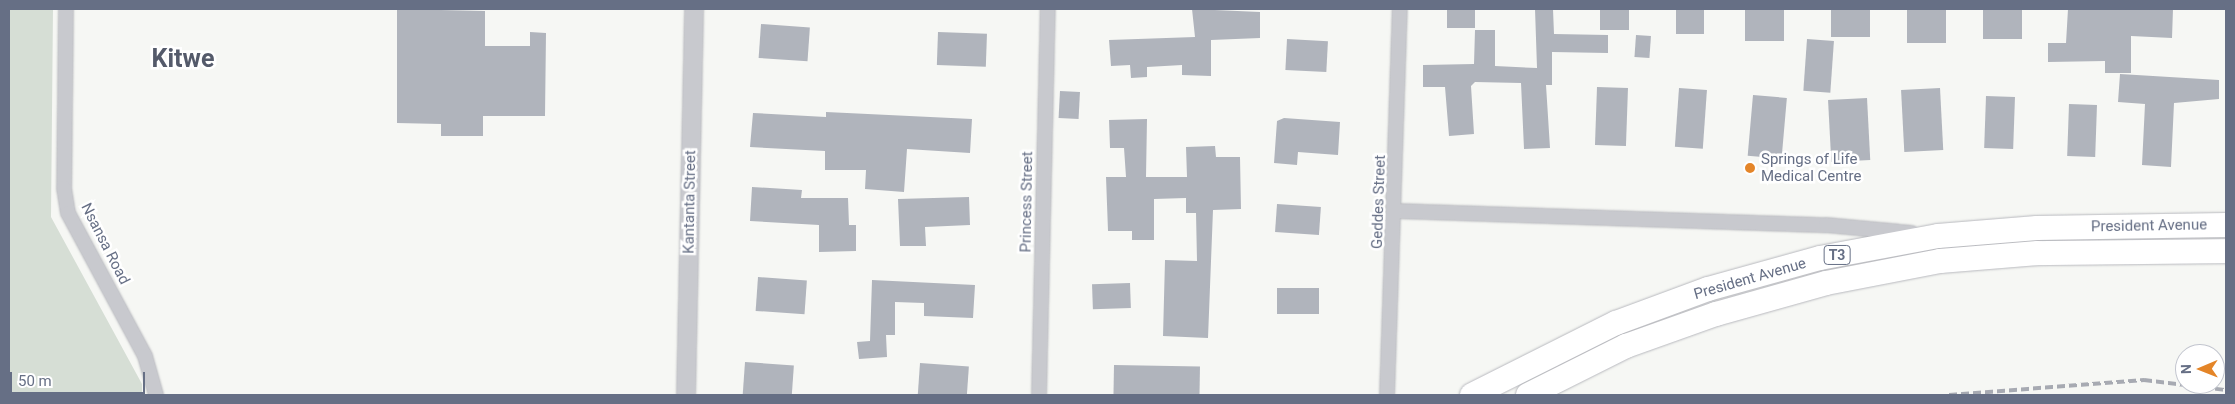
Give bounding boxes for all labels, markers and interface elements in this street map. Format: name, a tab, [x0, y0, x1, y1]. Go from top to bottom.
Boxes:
district label: Kitwe	[152, 44, 214, 74]
street label: Kantanta Street	[680, 150, 700, 254]
place label: Springs of Life Medical Centre	[1761, 150, 1861, 185]
street label: Princess Street	[1017, 151, 1037, 253]
street label: Geddes Street	[1368, 155, 1390, 249]
marker: Springs of Life Medical Centre	[1743, 161, 1757, 175]
street label: Nsansa Road	[77, 200, 133, 288]
street label: President Avenue	[2091, 216, 2207, 236]
road number: T3	[1823, 244, 1851, 266]
street label: President Avenue	[1692, 254, 1808, 304]
north arrow	[2175, 344, 2225, 394]
scale bar	[12, 362, 148, 394]
text: N	[2178, 364, 2194, 374]
text: 50 m	[18, 372, 52, 390]

